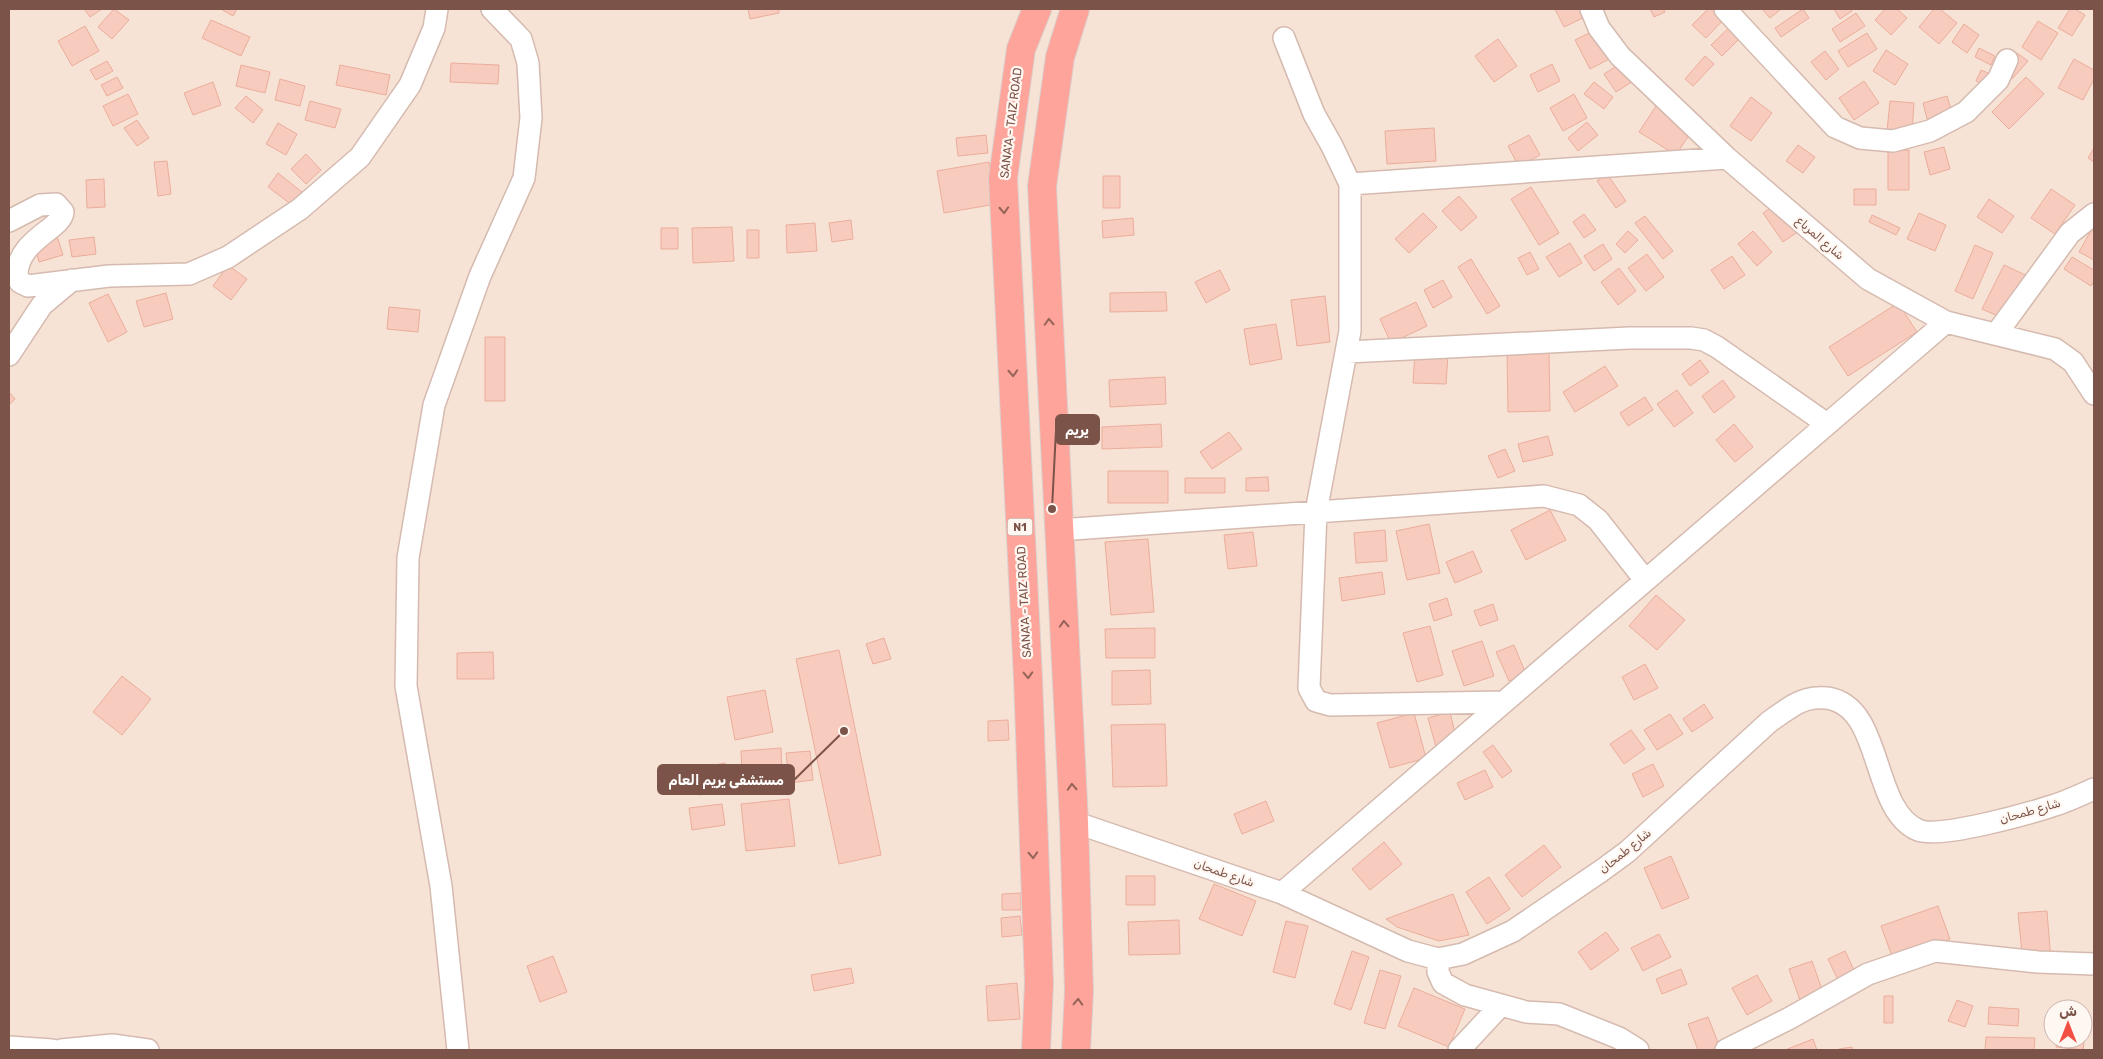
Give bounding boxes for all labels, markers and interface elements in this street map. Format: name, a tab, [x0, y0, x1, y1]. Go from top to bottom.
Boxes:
street label: SANA'A - TAIZ ROAD	[997, 67, 1025, 179]
one-way arrow	[999, 207, 1010, 215]
street label: شارع المرباع	[1792, 213, 1847, 264]
one-way arrow	[1044, 318, 1054, 326]
one-way arrow	[1007, 369, 1018, 377]
callout: يريم	[1056, 415, 1099, 444]
text: يريم	[1065, 422, 1089, 439]
road number: N1	[1008, 518, 1032, 536]
street label: SANA'A - TAIZ ROAD	[1014, 546, 1034, 658]
one-way arrow	[1058, 620, 1069, 628]
one-way arrow	[1022, 671, 1033, 679]
callout: مستشفى يريم العام	[658, 765, 794, 794]
text: مستشفى يريم العام	[668, 772, 784, 790]
one-way arrow	[1066, 782, 1077, 790]
street label: شارع طمحان	[1998, 796, 2063, 828]
street label: شارع طمحان	[1596, 826, 1655, 878]
one-way arrow	[1028, 851, 1039, 859]
street label: شارع طمحان	[1191, 856, 1256, 892]
one-way arrow	[1073, 997, 1083, 1005]
north arrow	[2043, 999, 2093, 1049]
text: ش	[2059, 1003, 2077, 1020]

